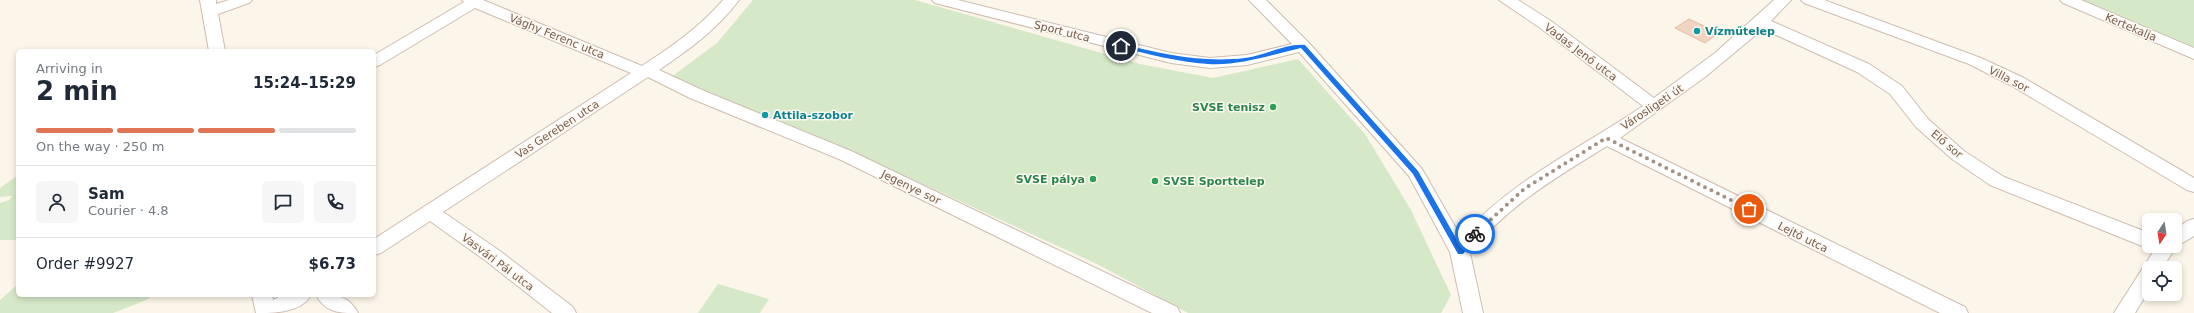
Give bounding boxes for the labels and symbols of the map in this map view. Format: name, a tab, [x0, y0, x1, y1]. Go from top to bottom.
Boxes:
street label: Vághy Ferenc utca	[507, 11, 606, 62]
street label: Kertekalja	[2103, 11, 2159, 44]
street label: Sport utca	[1033, 18, 1091, 45]
street label: Vadas Jenő utca	[1542, 21, 1620, 84]
place label: Vízműtelep	[1705, 25, 1775, 38]
marker: Vízműtelep	[1692, 26, 1702, 36]
pin	[1104, 29, 1138, 63]
street label: Villa sor	[1986, 64, 2032, 95]
street label: Városligeti út	[1619, 81, 1686, 133]
street label: Vas Gereben utca	[513, 97, 602, 161]
place label: SVSE tenisz	[1192, 101, 1265, 114]
marker: SVSE tenisz	[1268, 102, 1278, 112]
place label: Attila-szobor	[773, 109, 853, 122]
marker: Attila-szobor	[760, 110, 770, 120]
street label: Elő sor	[1928, 127, 1965, 162]
street label: Jegenye sor	[878, 167, 943, 208]
place label: SVSE pálya	[1016, 173, 1085, 186]
marker: SVSE pálya	[1088, 174, 1098, 184]
place label: SVSE Sporttelep	[1163, 175, 1265, 188]
marker: SVSE Sporttelep	[1150, 176, 1160, 186]
pin	[1732, 192, 1766, 226]
north arrow	[2142, 213, 2182, 253]
courier	[1455, 214, 1495, 254]
street label: Lejtő utca	[1776, 219, 1830, 256]
street label: Vasvári Pál utca	[459, 231, 536, 294]

